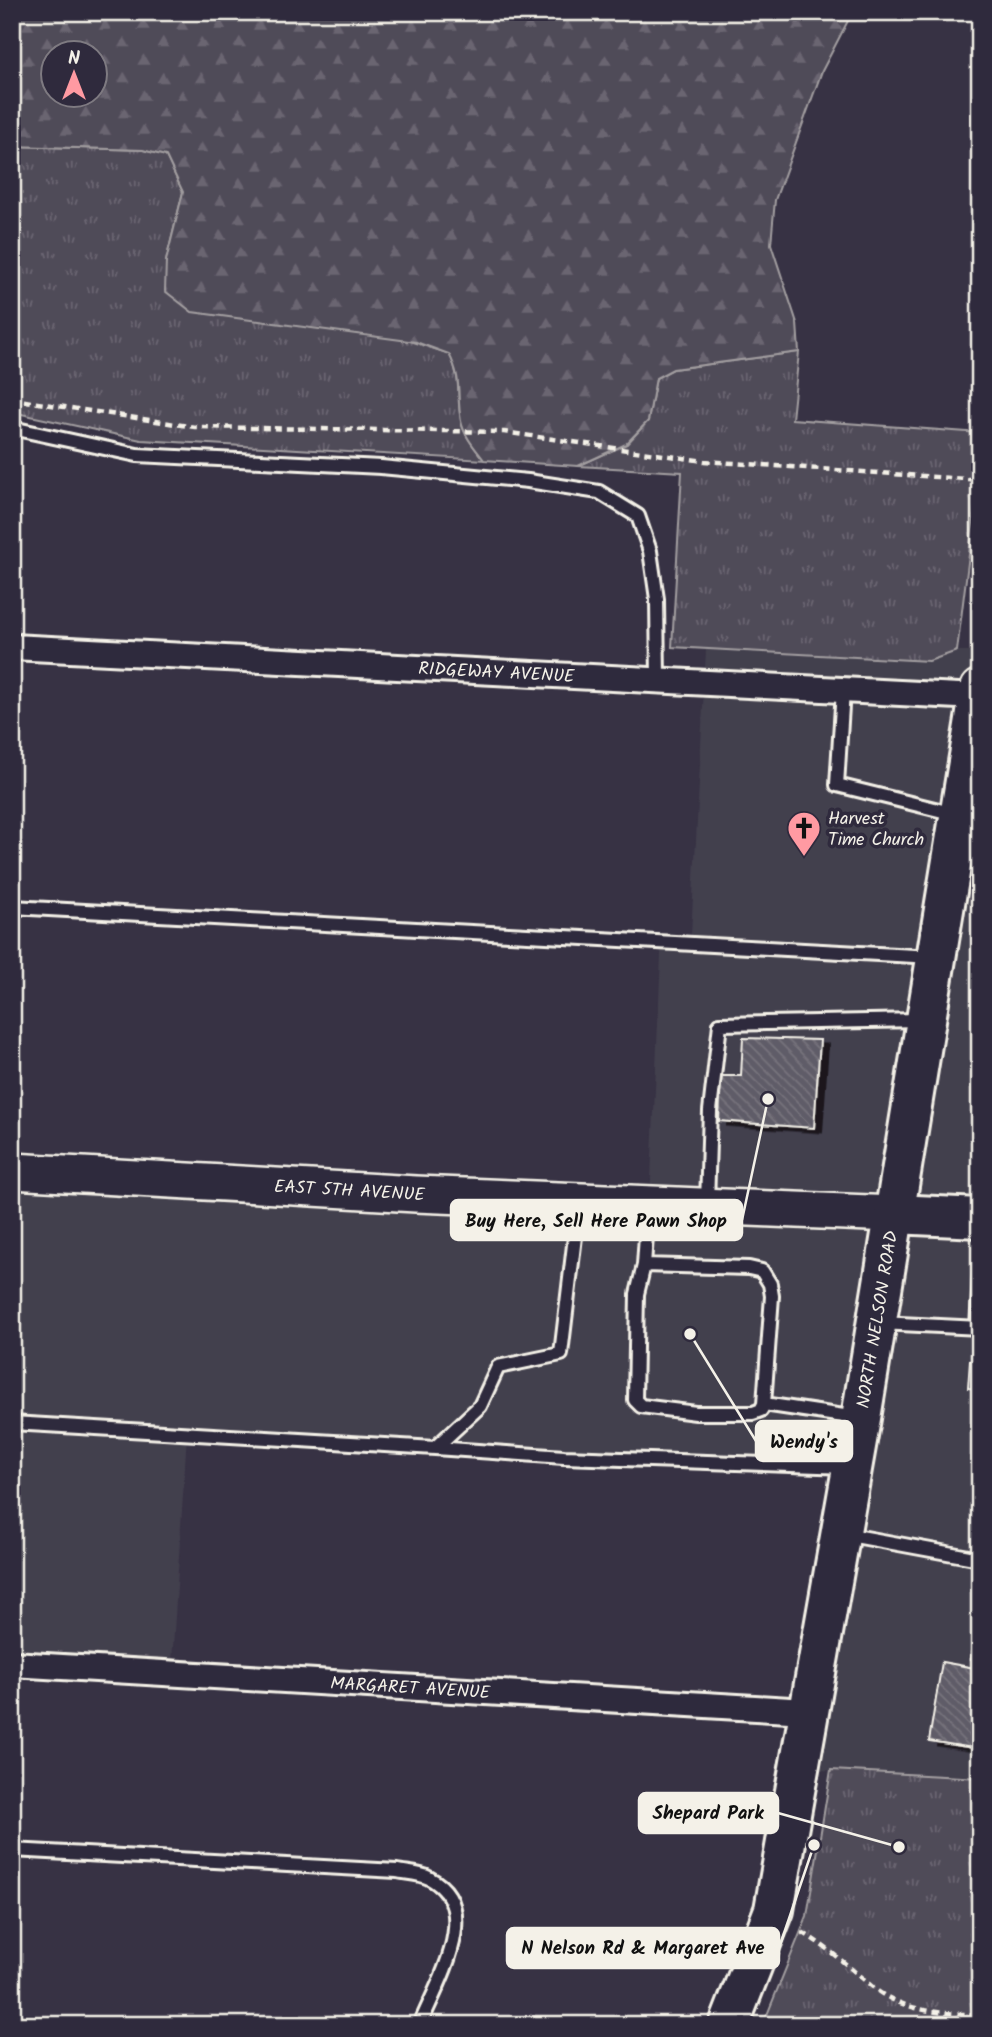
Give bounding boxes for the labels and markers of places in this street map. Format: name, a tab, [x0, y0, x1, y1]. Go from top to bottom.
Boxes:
place label: Harvest Time Church	[828, 805, 924, 855]
church icon: Harvest Time Church	[785, 809, 823, 858]
callout: Buy Here, Sell Here Pawn Shop	[451, 1200, 742, 1240]
callout: Wendy's	[756, 1421, 852, 1461]
callout: Shepard Park	[639, 1793, 778, 1833]
callout: N Nelson Rd & Margaret Ave	[507, 1928, 779, 1968]

